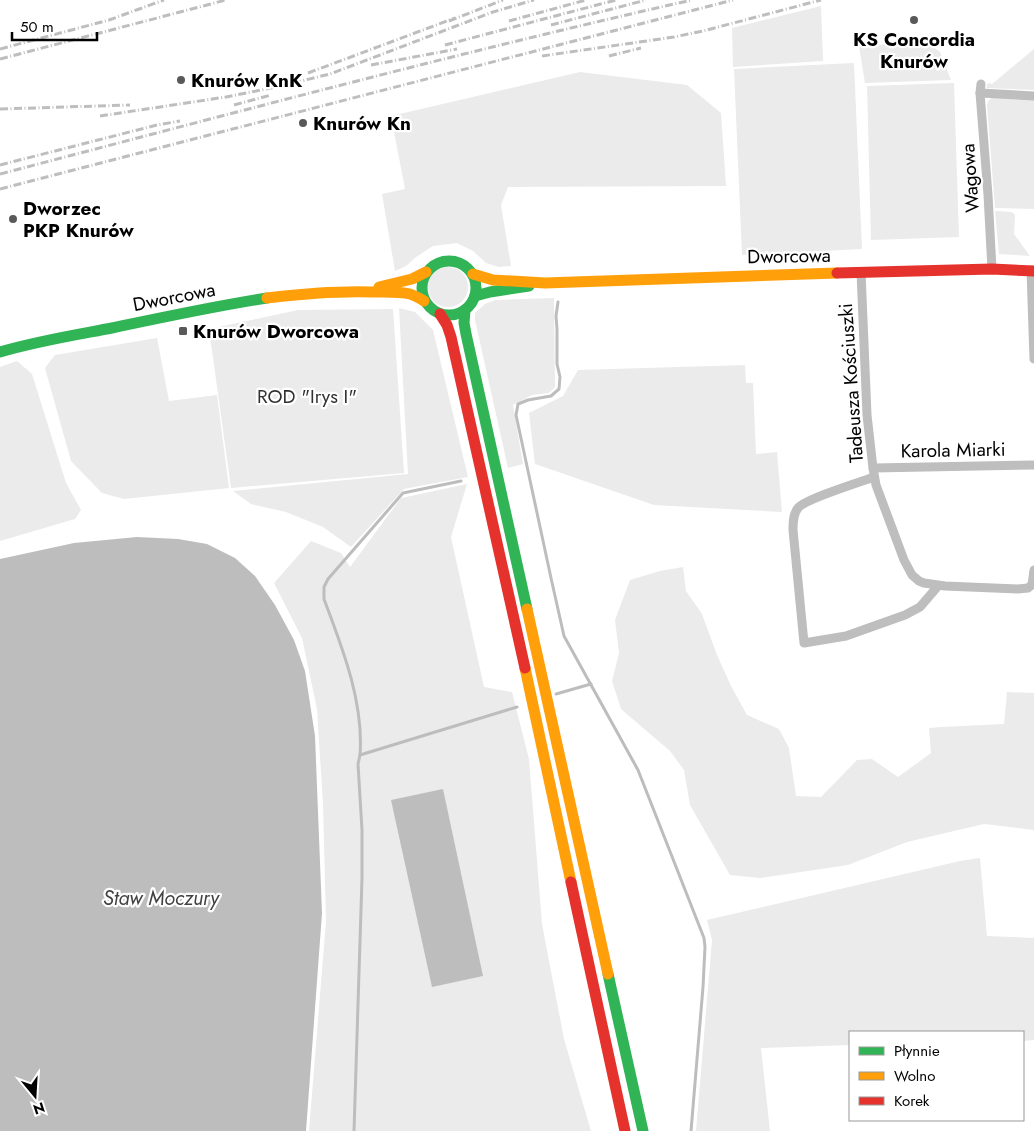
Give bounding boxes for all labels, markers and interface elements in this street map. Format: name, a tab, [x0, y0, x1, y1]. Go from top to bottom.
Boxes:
scale bar	[12, 10, 98, 42]
marker: KS Concordia Knurów	[908, 14, 920, 26]
text: 50 m	[20, 16, 54, 38]
place label: KS Concordia Knurów	[853, 26, 975, 75]
place label: Knurów KnK	[191, 67, 303, 94]
marker: Knurów KnK	[175, 74, 187, 86]
place label: Knurów Kn	[313, 110, 411, 137]
marker: Knurów Kn	[297, 117, 309, 129]
street label: Wagowa	[954, 143, 986, 213]
place label: Dworzec PKP Knurów	[23, 195, 134, 244]
marker: Dworzec PKP Knurów	[7, 213, 19, 225]
street label: Dworcowa	[747, 242, 831, 270]
street label: Dworcowa	[130, 276, 218, 318]
street label: Tadeusza Kościuszki	[832, 302, 870, 464]
place label: Knurów Dworcowa	[193, 318, 359, 345]
marker: Knurów Dworcowa	[177, 325, 189, 337]
park label: ROD "Irys I"	[257, 383, 357, 410]
street label: Karola Miarki	[900, 436, 1006, 464]
water label: Staw Moczury	[103, 884, 220, 913]
legend	[849, 1031, 1024, 1121]
text: Płynnie	[894, 1040, 940, 1062]
text: Wolno	[894, 1065, 935, 1087]
north arrow	[10, 1071, 60, 1121]
text: Korek	[894, 1090, 930, 1112]
text: N	[31, 1097, 47, 1120]

